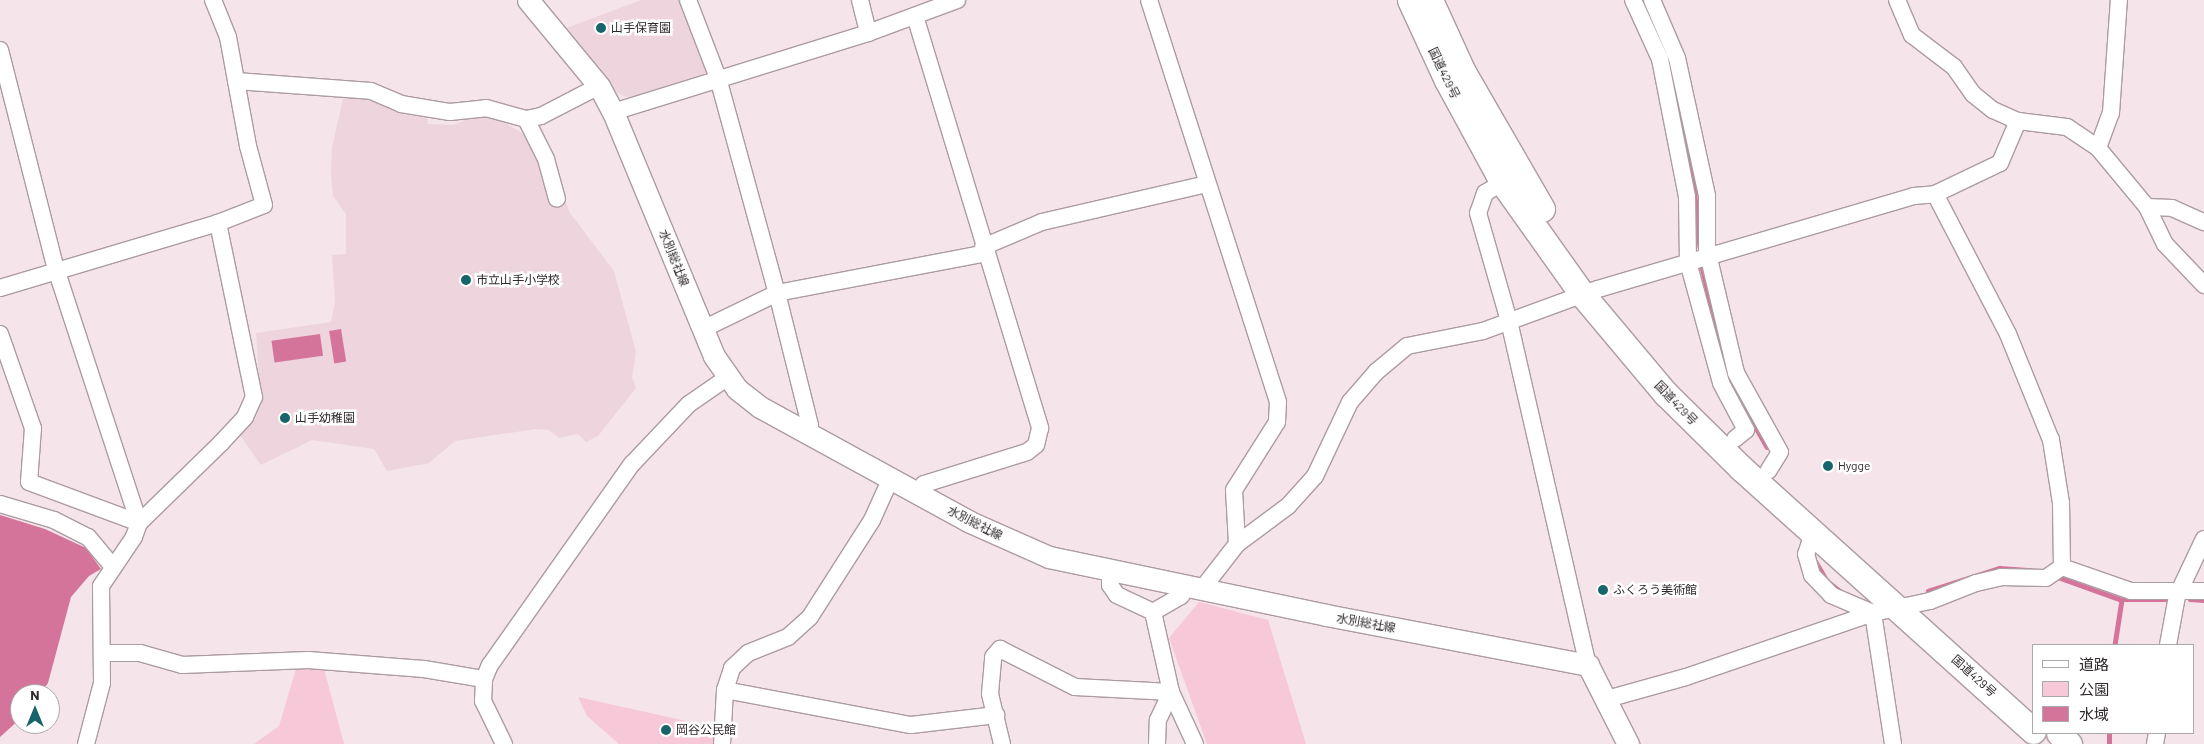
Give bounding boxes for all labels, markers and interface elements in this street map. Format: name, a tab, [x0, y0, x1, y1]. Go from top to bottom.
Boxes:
place label: 山手保育園	[611, 21, 671, 35]
marker: 山手保育園	[595, 22, 607, 34]
street label: 国道429号	[1425, 45, 1463, 101]
street label: 水別総社線	[656, 227, 692, 289]
place label: 市立山手小学校	[476, 273, 560, 287]
marker: 市立山手小学校	[460, 274, 472, 286]
street label: 国道429号	[1652, 378, 1700, 428]
place label: 山手幼稚園	[295, 411, 355, 425]
marker: 山手幼稚園	[279, 412, 291, 424]
place label: Hygge	[1838, 459, 1870, 473]
marker: Hygge	[1822, 460, 1834, 472]
street label: 水別総社線	[945, 503, 1005, 543]
place label: ふくろう美術館	[1613, 583, 1697, 597]
marker: ふくろう美術館	[1597, 584, 1609, 596]
street label: 水別総社線	[1335, 611, 1397, 635]
legend	[2032, 644, 2194, 734]
street label: 国道429号	[1949, 652, 1999, 700]
text: 道路	[2079, 655, 2109, 673]
text: 公園	[2079, 680, 2109, 698]
north arrow	[10, 684, 60, 734]
text: N	[30, 686, 40, 703]
text: 水域	[2079, 705, 2109, 723]
place label: 岡谷公民館	[676, 723, 736, 737]
marker: 岡谷公民館	[660, 724, 672, 736]

